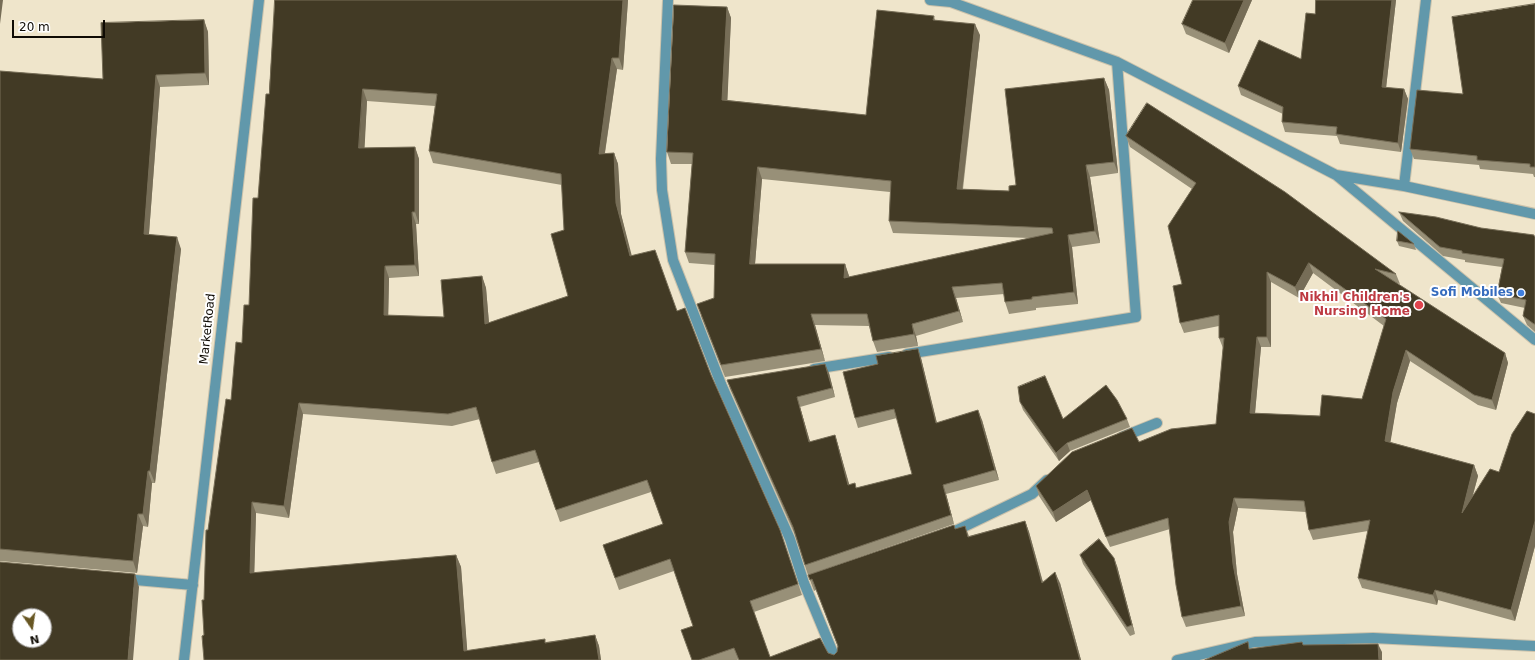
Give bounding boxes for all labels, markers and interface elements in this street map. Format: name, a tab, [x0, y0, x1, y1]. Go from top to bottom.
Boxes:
scale bar	[14, 12, 107, 38]
text: 20 m	[19, 20, 50, 34]
place label: Sofi Mobiles	[1431, 286, 1513, 300]
marker: Sofi Mobiles	[1516, 288, 1526, 298]
place label: Nikhil Children's Nursing Home	[1299, 291, 1410, 319]
street label: MarketRoad	[197, 293, 219, 365]
marker: Nikhil Children's Nursing Home	[1413, 299, 1425, 311]
north arrow	[12, 608, 52, 648]
text: N	[29, 632, 41, 647]

